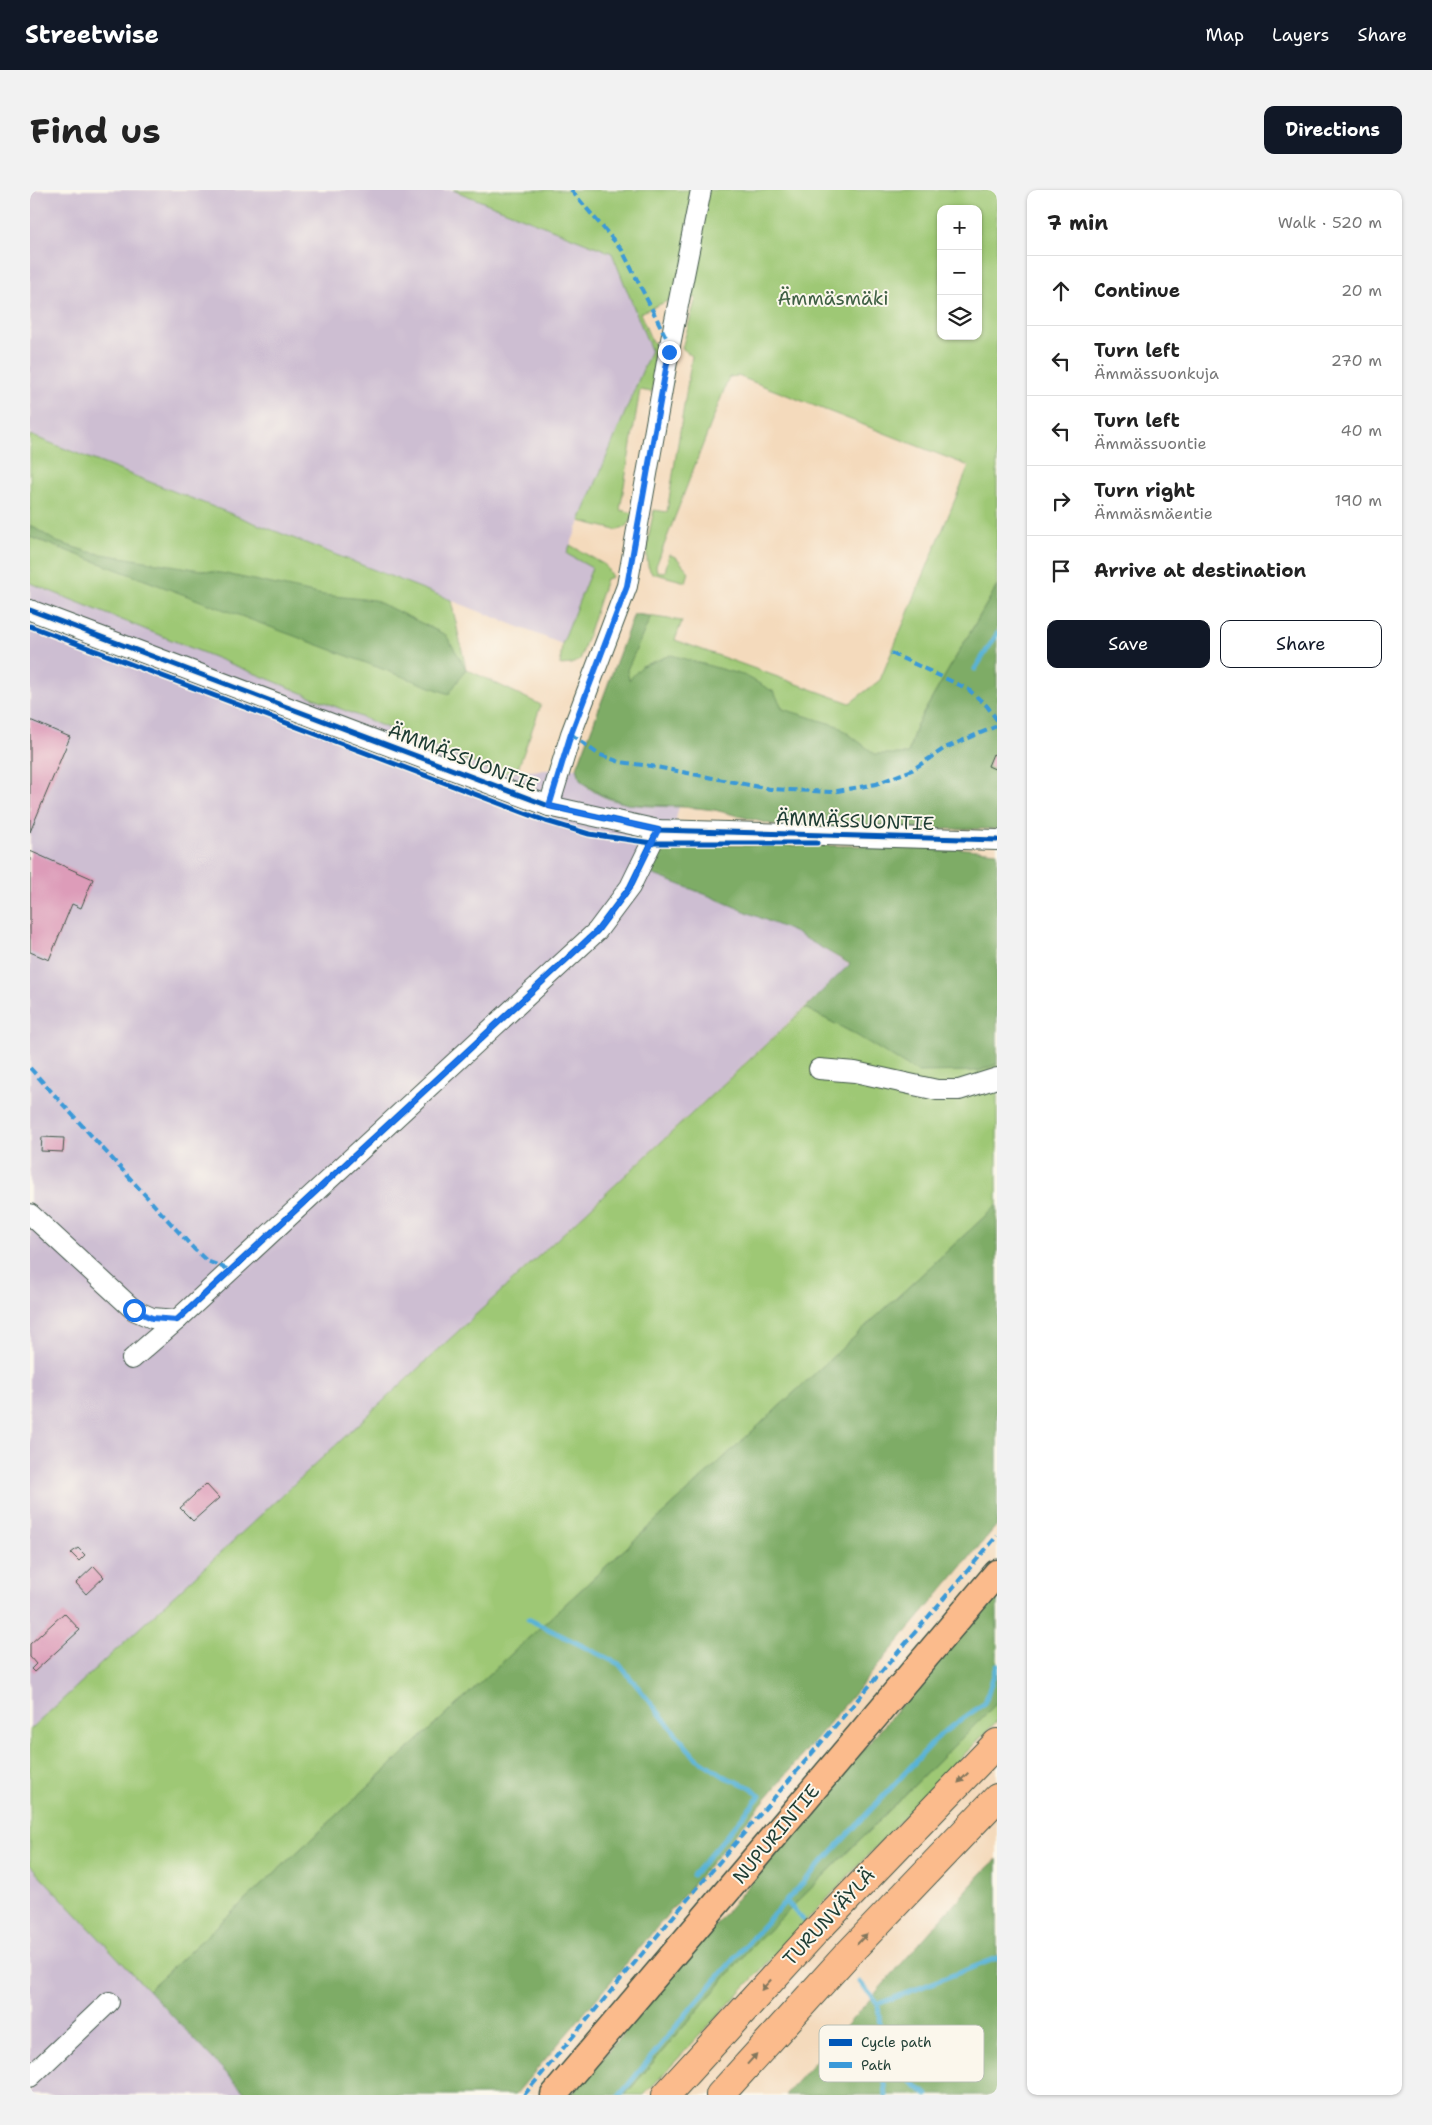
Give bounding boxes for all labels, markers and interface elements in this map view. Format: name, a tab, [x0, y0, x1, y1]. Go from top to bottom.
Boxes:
text: Streetwise	[25, 19, 159, 51]
text: Map	[1206, 23, 1244, 47]
text: Layers	[1272, 23, 1329, 47]
text: Share	[1357, 23, 1407, 47]
button: Directions	[1264, 106, 1402, 154]
text: Find us	[30, 107, 161, 154]
map controls	[937, 205, 982, 340]
button: +	[937, 205, 982, 250]
text: 7 min	[1047, 209, 1108, 237]
text: Walk · 520 m	[1278, 212, 1382, 233]
button: −	[937, 250, 982, 295]
icon: ahead	[1047, 277, 1075, 305]
text: Continue	[1094, 278, 1180, 303]
text: 20 m	[1341, 280, 1382, 301]
park label: Ämmäsmäki	[777, 286, 889, 311]
button: layers	[937, 295, 982, 340]
text: Turn left	[1094, 338, 1180, 363]
route end	[658, 341, 681, 364]
icon: left	[1047, 347, 1075, 375]
text: 270 m	[1331, 350, 1382, 371]
text: Ämmässuonkuja	[1094, 363, 1219, 384]
text: Turn left	[1094, 408, 1180, 433]
icon: left	[1047, 417, 1075, 445]
text: 40 m	[1340, 420, 1382, 441]
text: Ämmässuontie	[1094, 433, 1207, 454]
text: Turn right	[1094, 478, 1195, 503]
icon: right	[1047, 487, 1075, 515]
text: 190 m	[1335, 490, 1382, 511]
text: Ämmäsmäentie	[1094, 503, 1213, 524]
icon: arrive	[1047, 557, 1075, 585]
text: Arrive at destination	[1094, 558, 1306, 583]
button: Save	[1047, 620, 1210, 668]
button: Share	[1220, 620, 1382, 668]
street label: ÄMMÄSSUONTIE	[384, 718, 542, 798]
street label: ÄMMÄSSUONTIE	[775, 806, 935, 836]
route start	[123, 1299, 146, 1322]
one-way arrow	[957, 1772, 969, 1784]
street label: NUPURINTIE	[727, 1779, 825, 1889]
street label: TURUNVÄYLÄ	[777, 1863, 881, 1971]
one-way arrow	[856, 1933, 868, 1945]
one-way arrow	[761, 1978, 772, 1991]
legend	[819, 2025, 984, 2082]
text: Cycle path	[861, 2033, 932, 2051]
one-way arrow	[747, 2052, 758, 2065]
text: Path	[861, 2056, 892, 2074]

